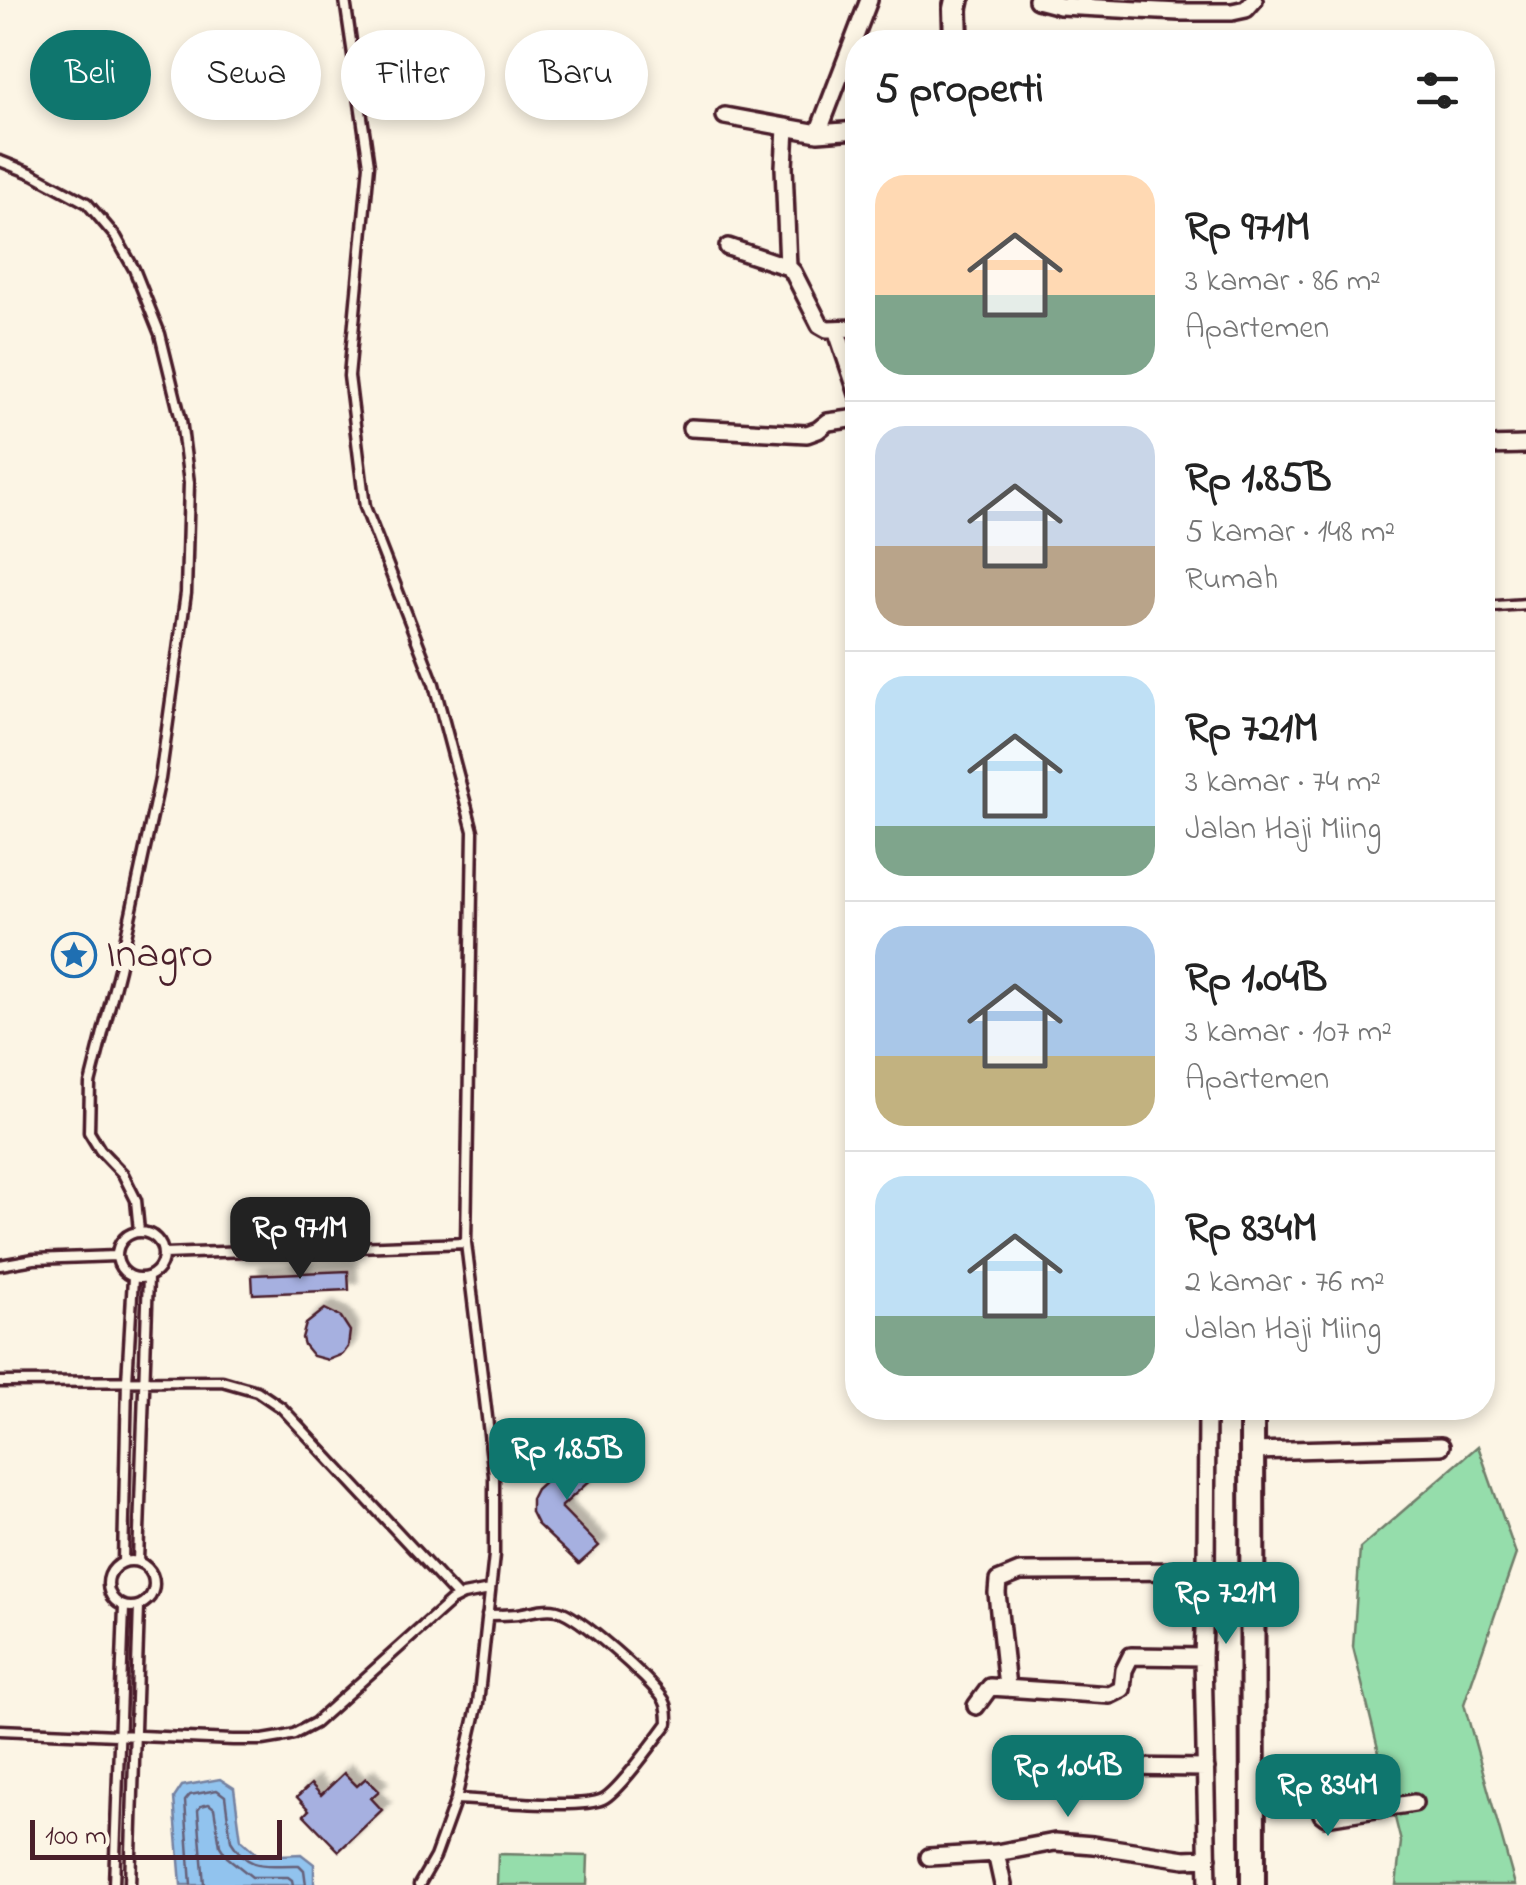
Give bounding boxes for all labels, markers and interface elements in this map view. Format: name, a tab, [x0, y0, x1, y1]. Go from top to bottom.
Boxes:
chip: Beli	[30, 30, 151, 120]
chip: Sewa	[171, 30, 321, 120]
chip: Filter	[341, 30, 485, 120]
chip: Baru	[505, 30, 648, 120]
text: 5 properti	[875, 60, 1044, 121]
icon: filters	[1410, 63, 1465, 118]
text: Rp 971M	[1185, 198, 1310, 259]
icon: home	[955, 215, 1075, 335]
text: 3 kamar · 86 m²	[1185, 259, 1381, 306]
text: Apartemen	[1185, 306, 1329, 353]
text: Rp 1.85B	[1185, 449, 1332, 510]
icon: home	[955, 466, 1075, 586]
text: 5 kamar · 148 m²	[1185, 510, 1395, 557]
text: Rumah	[1185, 557, 1278, 604]
text: Rp 721M	[1185, 699, 1319, 760]
icon: home	[955, 716, 1075, 836]
text: 3 kamar · 74 m²	[1185, 760, 1381, 807]
text: Jalan Haji Miing	[1185, 807, 1381, 854]
place label: Inagro	[106, 925, 213, 986]
place icon: Inagro	[51, 932, 97, 978]
text: Rp 1.04B	[1185, 949, 1327, 1010]
icon: home	[955, 966, 1075, 1086]
text: 3 kamar · 107 m²	[1185, 1010, 1392, 1057]
text: Apartemen	[1185, 1057, 1329, 1104]
pin: Rp 971M	[208, 1197, 392, 1282]
text: Rp 834M	[1185, 1199, 1317, 1260]
text: Rp 971M	[252, 1206, 348, 1253]
icon: home	[955, 1216, 1075, 1336]
text: 2 kamar · 76 m²	[1185, 1260, 1385, 1307]
text: Jalan Haji Miing	[1185, 1307, 1381, 1354]
pin: Rp 1.85B	[464, 1418, 670, 1503]
text: Rp 1.85B	[511, 1427, 623, 1474]
pin: Rp 721M	[1134, 1562, 1318, 1647]
text: Rp 721M	[1175, 1571, 1277, 1618]
pin: Rp 1.04B	[965, 1735, 1171, 1820]
text: Rp 1.04B	[1014, 1744, 1122, 1791]
pin: Rp 834M	[1236, 1754, 1420, 1839]
text: Rp 834M	[1278, 1763, 1378, 1810]
scale bar	[30, 1815, 282, 1860]
text: 100 m	[45, 1817, 107, 1858]

